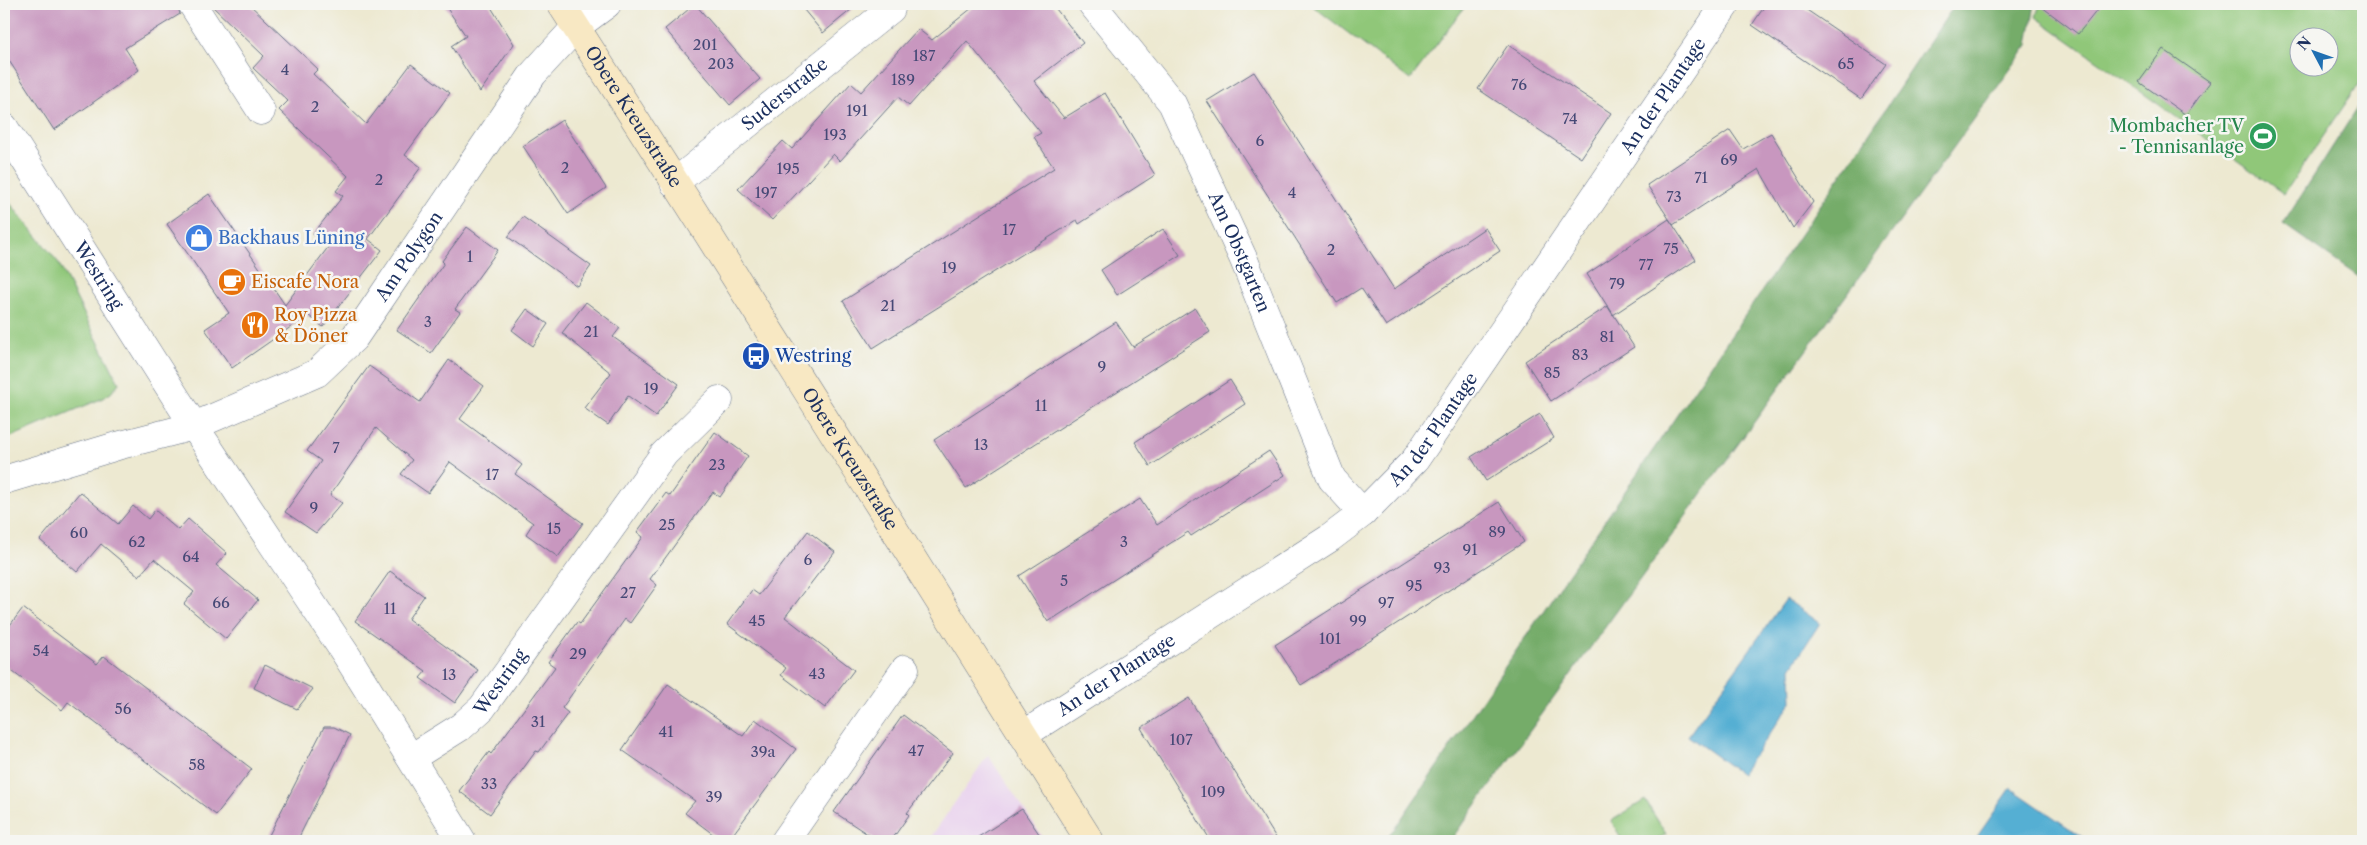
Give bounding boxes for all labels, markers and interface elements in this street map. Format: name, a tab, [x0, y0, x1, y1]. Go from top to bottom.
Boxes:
north arrow	[2290, 28, 2340, 78]
text: N	[2293, 33, 2315, 54]
street label: An der Plantage	[1615, 34, 1711, 159]
house number: 201	[693, 35, 718, 54]
street label: Obere Kreuzstraße	[580, 42, 687, 192]
house number: 187	[913, 46, 936, 65]
street label: Suderstraße	[737, 53, 832, 135]
house number: 203	[708, 54, 734, 73]
house number: 65	[1838, 54, 1854, 73]
house number: 4	[281, 60, 289, 79]
house number: 189	[891, 70, 915, 89]
house number: 76	[1511, 75, 1527, 94]
house number: 2	[311, 97, 319, 116]
house number: 191	[846, 101, 868, 120]
house number: 74	[1562, 109, 1578, 128]
place label: Mombacher TV - Tennisanlage	[2109, 115, 2245, 158]
sports icon: Mombacher TV - Tennisanlage	[2248, 121, 2278, 151]
house number: 193	[823, 125, 847, 144]
house number: 6	[1256, 131, 1265, 150]
house number: 69	[1720, 150, 1738, 169]
house number: 2	[561, 158, 569, 177]
house number: 195	[776, 159, 800, 178]
house number: 71	[1694, 168, 1709, 187]
house number: 2	[375, 170, 383, 189]
house number: 197	[755, 183, 778, 202]
house number: 4	[1288, 183, 1296, 202]
house number: 73	[1666, 187, 1682, 206]
street label: Am Obstgarten	[1203, 188, 1275, 316]
street label: Am Polygon	[370, 207, 448, 306]
house number: 17	[1002, 220, 1016, 239]
shop icon: Backhaus Lüning	[184, 223, 214, 253]
place label: Backhaus Lüning	[218, 227, 365, 249]
street label: Westring	[68, 237, 128, 314]
house number: 75	[1663, 239, 1679, 258]
house number: 2	[1327, 240, 1335, 259]
house number: 1	[467, 247, 474, 266]
house number: 77	[1639, 255, 1654, 274]
house number: 19	[941, 258, 957, 277]
cafe icon: Eiscafe Nora	[217, 267, 247, 297]
place label: Eiscafe Nora	[251, 271, 360, 293]
house number: 79	[1609, 274, 1625, 293]
house number: 21	[881, 296, 896, 315]
place label: Roy Pizza & Döner	[274, 304, 358, 347]
restaurant icon: Roy Pizza & Döner	[240, 310, 270, 340]
house number: 3	[424, 312, 432, 331]
house number: 21	[584, 322, 599, 341]
house number: 81	[1599, 327, 1615, 346]
bus stop icon: Westring	[741, 341, 771, 371]
place label: Westring	[774, 345, 852, 367]
house number: 83	[1571, 345, 1589, 364]
house number: 9	[1098, 357, 1106, 376]
house number: 85	[1543, 363, 1561, 382]
street label: An der Plantage	[1384, 368, 1482, 492]
house number: 19	[643, 379, 659, 398]
street label: Obere Kreuzstraße	[797, 384, 903, 534]
house number: 11	[1035, 396, 1048, 415]
house number: 13	[974, 435, 988, 454]
house number: 7	[332, 438, 340, 457]
house number: 23	[709, 455, 725, 474]
house number: 17	[485, 465, 499, 484]
house number: 9	[310, 498, 318, 517]
house number: 25	[659, 515, 675, 534]
house number: 15	[547, 519, 561, 538]
house number: 89	[1488, 522, 1506, 541]
house number: 60	[70, 523, 88, 542]
house number: 62	[128, 532, 146, 551]
house number: 3	[1120, 532, 1128, 551]
house number: 91	[1462, 540, 1478, 559]
house number: 64	[182, 547, 200, 566]
house number: 6	[804, 550, 813, 569]
house number: 93	[1433, 558, 1451, 577]
house number: 5	[1060, 571, 1068, 590]
house number: 95	[1406, 576, 1422, 595]
house number: 27	[620, 583, 637, 602]
house number: 66	[212, 593, 230, 612]
house number: 97	[1378, 593, 1395, 612]
house number: 11	[384, 599, 397, 618]
house number: 45	[749, 611, 765, 630]
house number: 99	[1349, 611, 1367, 630]
street label: An der Plantage	[1052, 629, 1180, 722]
house number: 101	[1319, 629, 1342, 648]
house number: 54	[33, 641, 49, 660]
street label: Westring	[469, 644, 532, 720]
house number: 29	[569, 644, 587, 663]
house number: 43	[809, 664, 825, 683]
house number: 13	[442, 665, 456, 684]
house number: 56	[115, 699, 132, 718]
house number: 31	[531, 712, 546, 731]
house number: 41	[659, 722, 674, 741]
house number: 107	[1169, 730, 1193, 749]
house number: 47	[908, 741, 925, 760]
house number: 39a	[751, 742, 776, 761]
house number: 58	[188, 755, 206, 774]
house number: 33	[481, 774, 497, 793]
house number: 109	[1201, 782, 1225, 801]
house number: 39	[705, 787, 723, 806]

